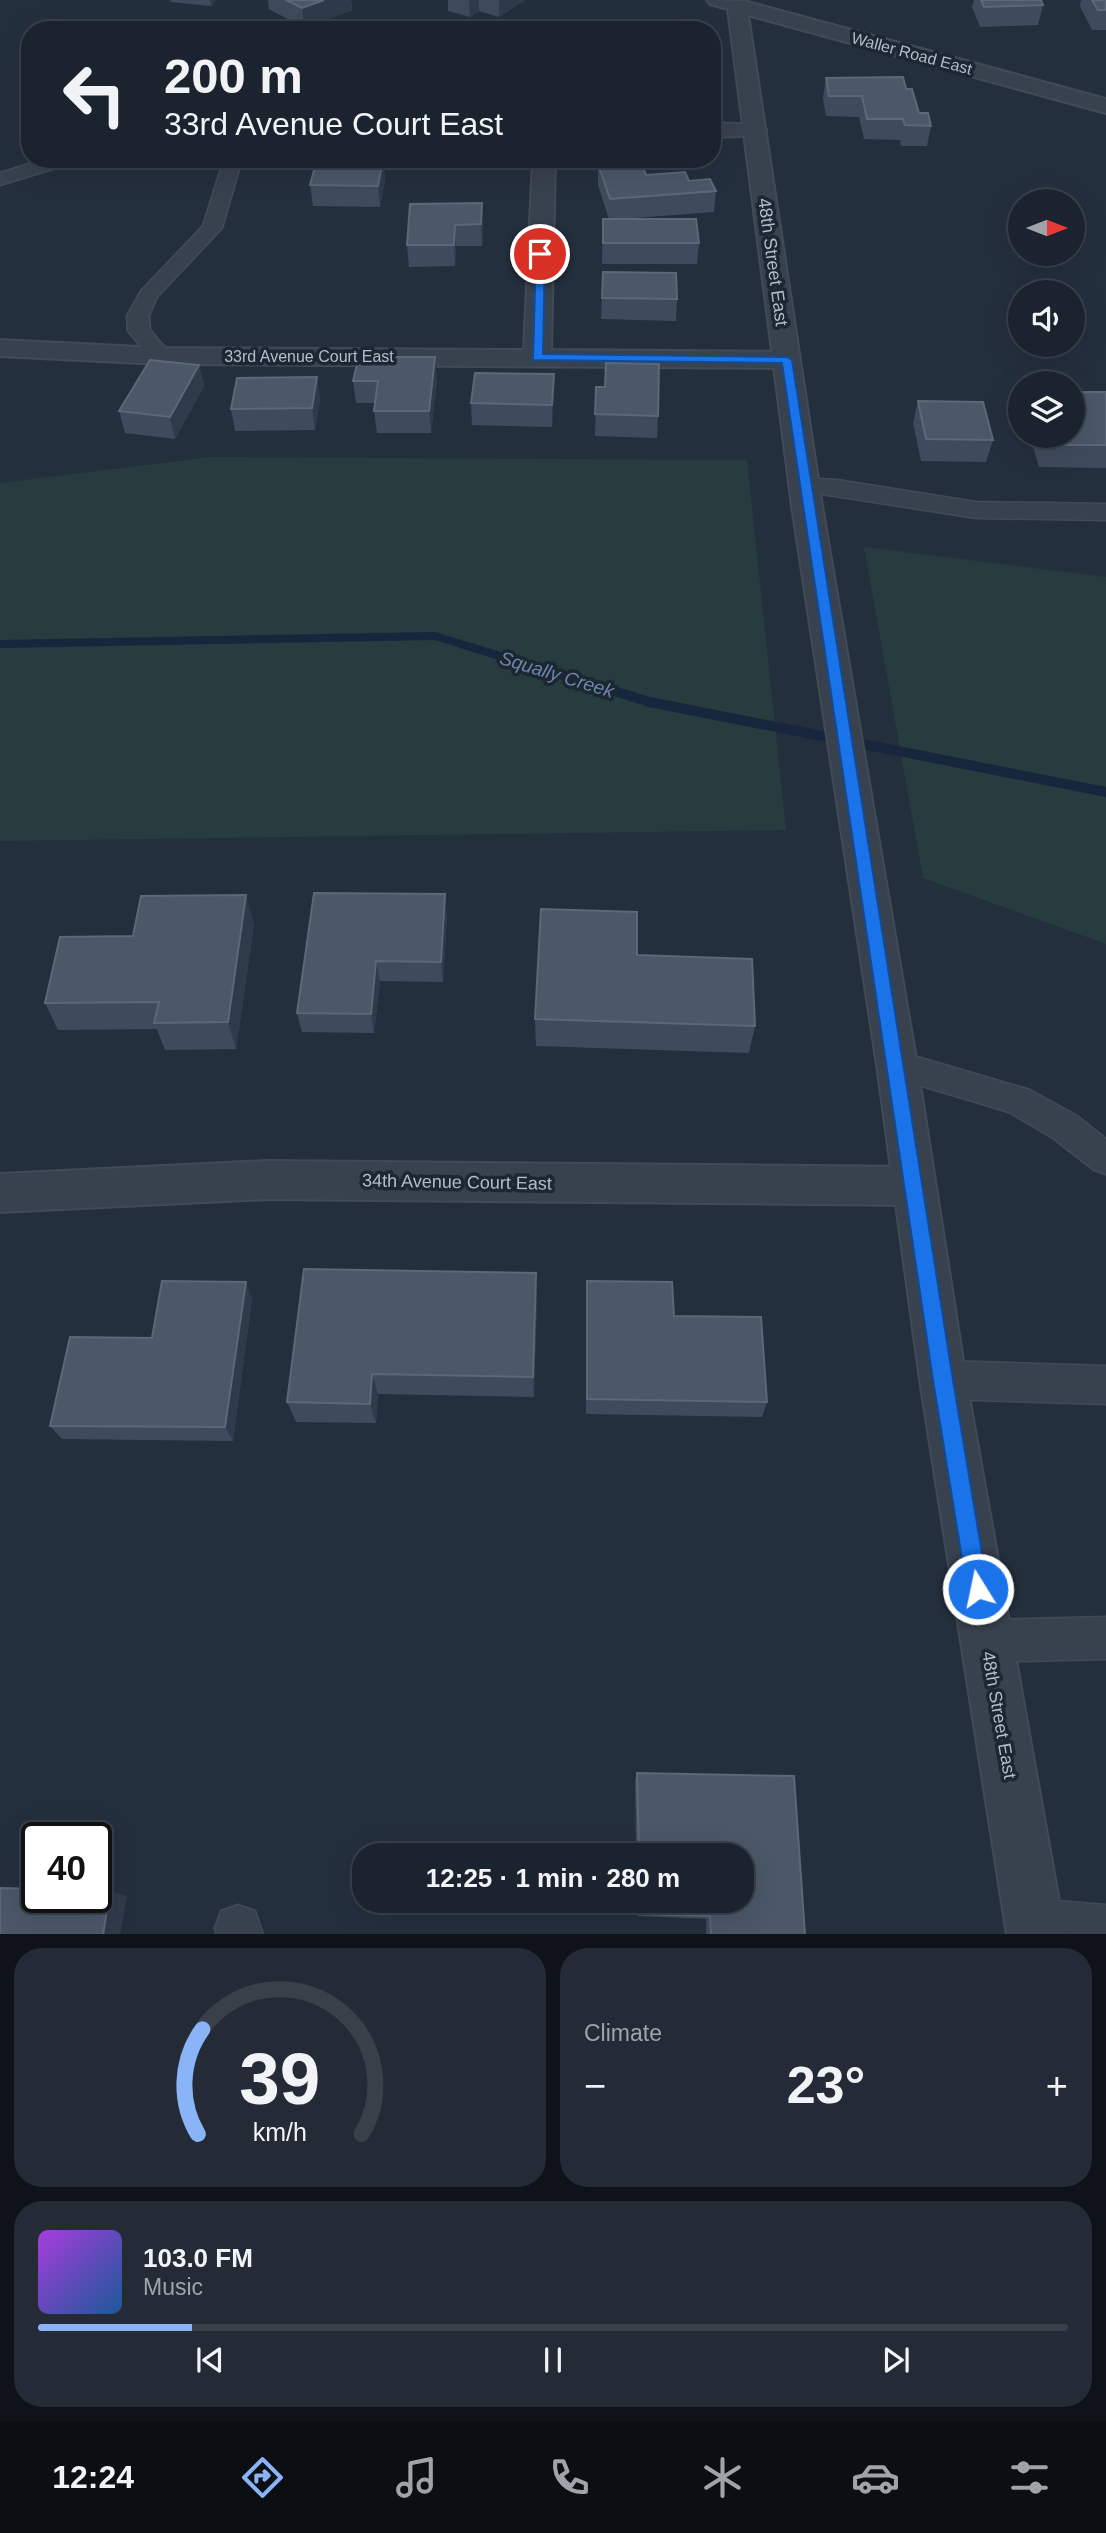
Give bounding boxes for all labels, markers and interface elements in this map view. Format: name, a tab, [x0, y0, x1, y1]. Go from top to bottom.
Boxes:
street label: Waller Road East	[850, 29, 974, 78]
icon: left	[49, 49, 140, 140]
text: 200 m	[164, 49, 303, 103]
text: 33rd Avenue Court East	[164, 106, 503, 142]
north arrow	[1008, 189, 1085, 266]
map controls	[1008, 189, 1085, 448]
street label: 48th Street East	[754, 197, 792, 327]
pin	[510, 224, 570, 284]
icon: arrive	[521, 235, 559, 273]
button: sound	[1008, 280, 1085, 357]
street label: 33rd Avenue Court East	[224, 348, 394, 365]
button: layers	[1008, 371, 1085, 448]
water label: Squally Creek	[497, 647, 618, 702]
street label: 34th Avenue Court East	[362, 1170, 552, 1194]
position arrow	[941, 1552, 1015, 1626]
street label: 48th Street East	[978, 1650, 1020, 1780]
speed limit sign: 40	[21, 1822, 112, 1913]
text: 12:25 · 1 min · 280 m	[426, 1863, 680, 1893]
text: Climate	[584, 2020, 662, 2046]
text: 39	[240, 2038, 320, 2119]
text: 23°	[787, 2056, 865, 2114]
text: −	[584, 2065, 606, 2107]
text: +	[1046, 2065, 1068, 2107]
text: km/h	[253, 2117, 307, 2145]
text: 103.0 FM	[143, 2243, 253, 2273]
text: Music	[143, 2274, 203, 2300]
icon: previous	[191, 2341, 229, 2379]
icon: pause	[534, 2341, 572, 2379]
icon: next	[877, 2341, 915, 2379]
icon: directions	[238, 2453, 287, 2502]
icon: music	[392, 2453, 441, 2502]
icon: phone	[545, 2453, 594, 2502]
icon: climate	[698, 2453, 747, 2502]
icon: car	[851, 2453, 900, 2502]
icon: filters	[1005, 2453, 1054, 2502]
text: 12:24	[52, 2459, 134, 2495]

